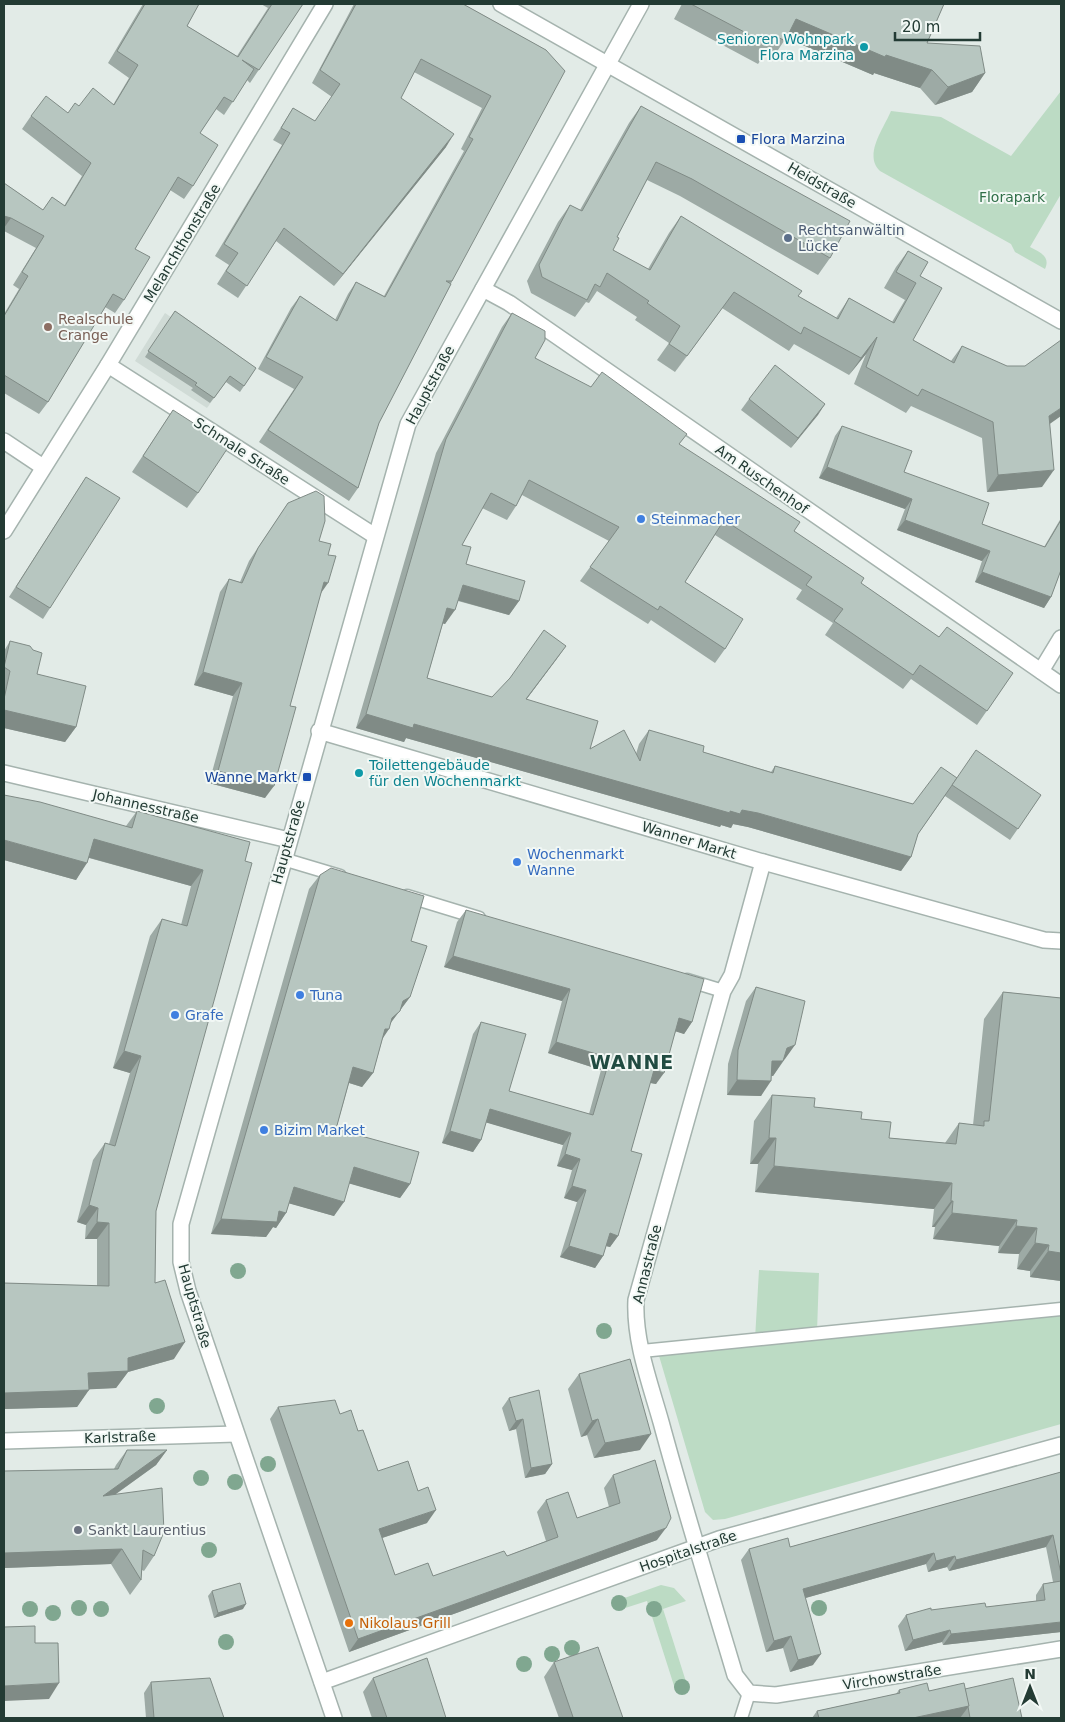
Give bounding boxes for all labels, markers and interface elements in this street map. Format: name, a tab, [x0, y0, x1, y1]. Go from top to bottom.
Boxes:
scale bar	[895, 10, 980, 42]
text: 20 m	[902, 18, 940, 36]
place label: Senioren Wohnpark Flora Marzina	[717, 31, 855, 63]
marker: Senioren Wohnpark Flora Marzina	[858, 41, 870, 53]
place label: Flora Marzina	[751, 131, 845, 147]
marker: Flora Marzina	[735, 133, 747, 145]
street label: Heidstraße	[785, 159, 859, 211]
street label: Melanchthonstraße	[140, 181, 224, 305]
park label: Florapark	[979, 189, 1046, 205]
place label: Rechtsanwältin Lücke	[798, 222, 905, 254]
marker: Rechtsanwältin Lücke	[782, 232, 794, 244]
place label: Realschule Crange	[58, 311, 133, 343]
marker: Realschule Crange	[42, 321, 54, 333]
street label: Hauptstraße	[403, 343, 457, 427]
street label: Schmale Straße	[191, 414, 293, 488]
street label: Am Ruschenhof	[713, 441, 812, 518]
place label: Steinmacher	[651, 511, 740, 527]
marker: Steinmacher	[635, 513, 647, 525]
place label: Toilettengebäude für den Wochenmarkt	[368, 757, 522, 789]
marker: Toilettengebäude für den Wochenmarkt	[353, 767, 365, 779]
place label: Wanne Markt	[205, 769, 297, 785]
marker: Wanne Markt	[301, 771, 313, 783]
street label: Johannesstraße	[90, 786, 201, 826]
street label: Hauptstraße	[268, 798, 308, 886]
street label: Wanner Markt	[640, 818, 739, 862]
place label: Wochenmarkt Wanne	[527, 846, 625, 878]
marker: Wochenmarkt Wanne	[511, 856, 523, 868]
place label: Tuna	[309, 987, 343, 1003]
marker: Tuna	[294, 989, 306, 1001]
place label: Grafe	[185, 1007, 224, 1023]
marker: Grafe	[169, 1009, 181, 1021]
district label: WANNE	[590, 1051, 674, 1073]
place label: Bizim Market	[274, 1122, 365, 1138]
marker: Bizim Market	[258, 1124, 270, 1136]
street label: Annastraße	[630, 1223, 664, 1305]
street label: Hauptstraße	[175, 1262, 215, 1350]
street label: Karlstraße	[84, 1428, 156, 1446]
place label: Sankt Laurentius	[88, 1522, 206, 1538]
marker: Sankt Laurentius	[72, 1524, 84, 1536]
street label: Hospitalstraße	[637, 1527, 739, 1575]
place label: Nikolaus Grill	[359, 1615, 451, 1631]
marker: Nikolaus Grill	[343, 1617, 355, 1629]
street label: Virchowstraße	[841, 1661, 943, 1693]
north arrow	[1005, 1662, 1055, 1712]
text: N	[1024, 1666, 1036, 1682]

